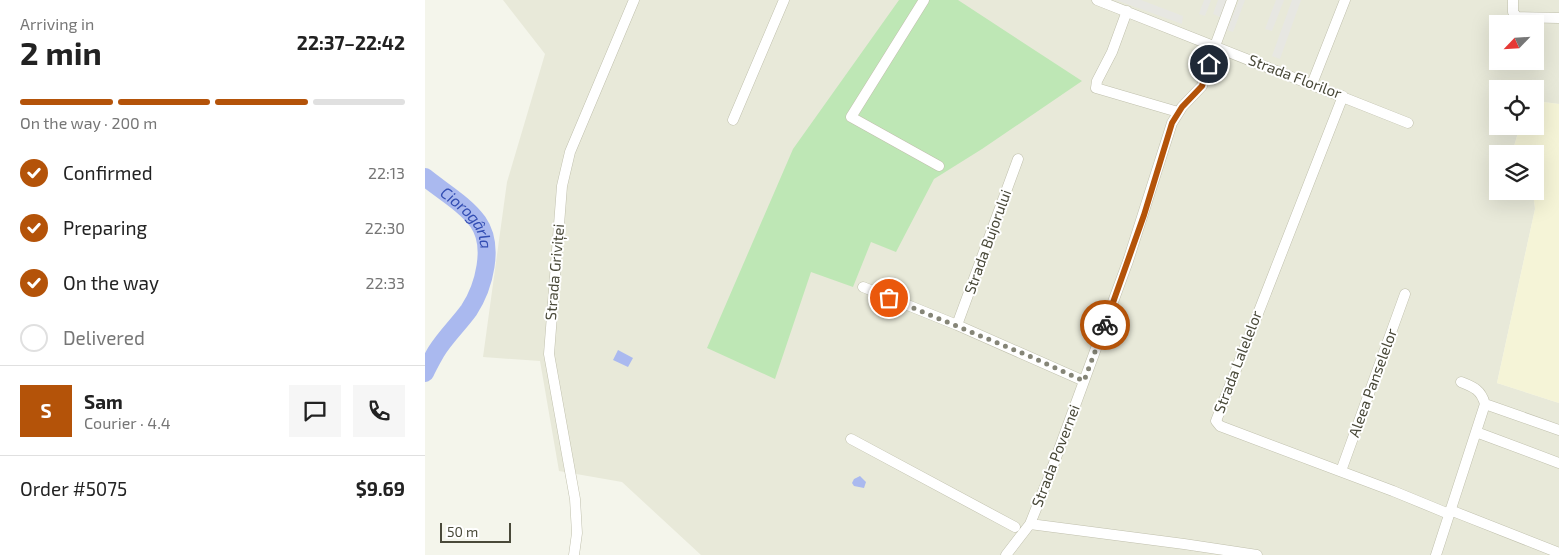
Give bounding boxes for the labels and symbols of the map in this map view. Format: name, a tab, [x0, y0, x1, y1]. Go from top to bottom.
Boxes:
north arrow	[1489, 15, 1544, 70]
pin	[1188, 43, 1230, 85]
street label: Strada Florilor	[1246, 50, 1344, 102]
water label: Ciorogârla	[437, 182, 497, 250]
street label: Strada Bujorului	[960, 187, 1015, 297]
street label: Strada Griviței	[541, 223, 569, 321]
pin	[868, 277, 910, 319]
courier	[1080, 300, 1130, 350]
street label: Strada Lalelelor	[1209, 308, 1265, 415]
street label: Aleea Panselelor	[1344, 326, 1400, 439]
street label: Strada Povernei	[1027, 402, 1083, 509]
scale bar	[440, 520, 511, 543]

